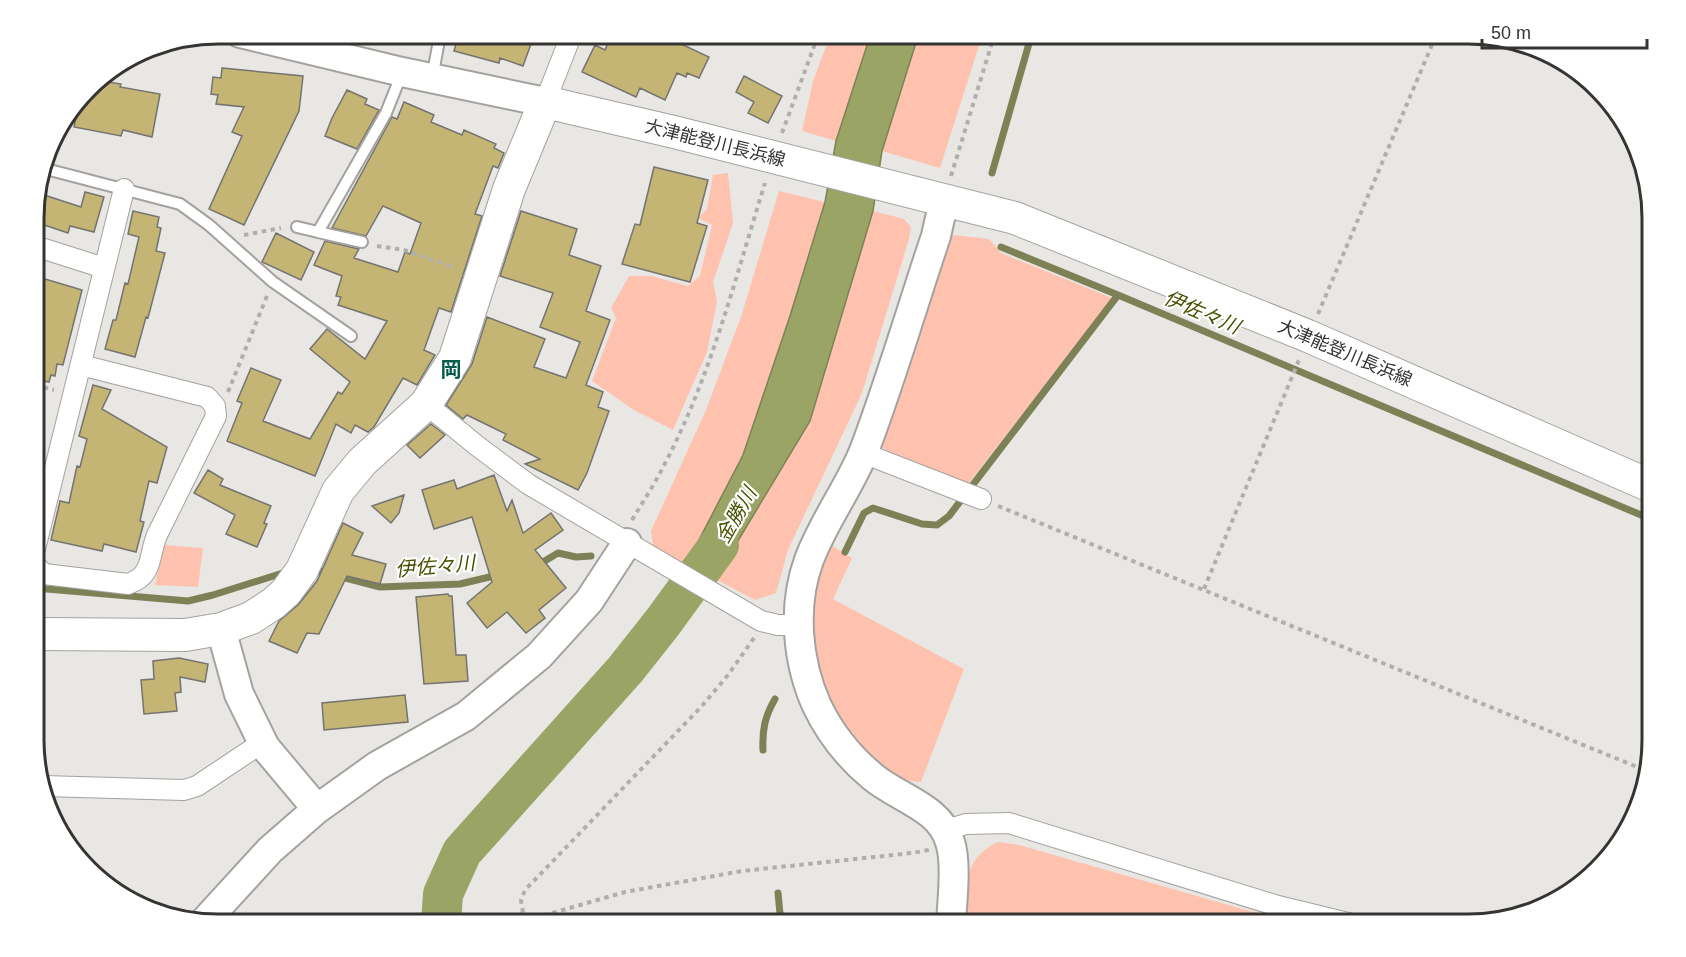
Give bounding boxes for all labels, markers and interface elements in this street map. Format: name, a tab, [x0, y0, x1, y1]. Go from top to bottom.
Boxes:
scale bar	[1482, 12, 1647, 50]
text: 50 m	[1491, 23, 1531, 43]
street label: 大津能登川長浜線	[643, 116, 787, 170]
water label: 伊佐々川	[1161, 286, 1245, 339]
street label: 大津能登川長浜線	[1275, 316, 1415, 390]
district label: 岡	[441, 358, 462, 381]
water label: 金勝川	[711, 482, 762, 546]
water label: 伊佐々川	[394, 551, 478, 580]

